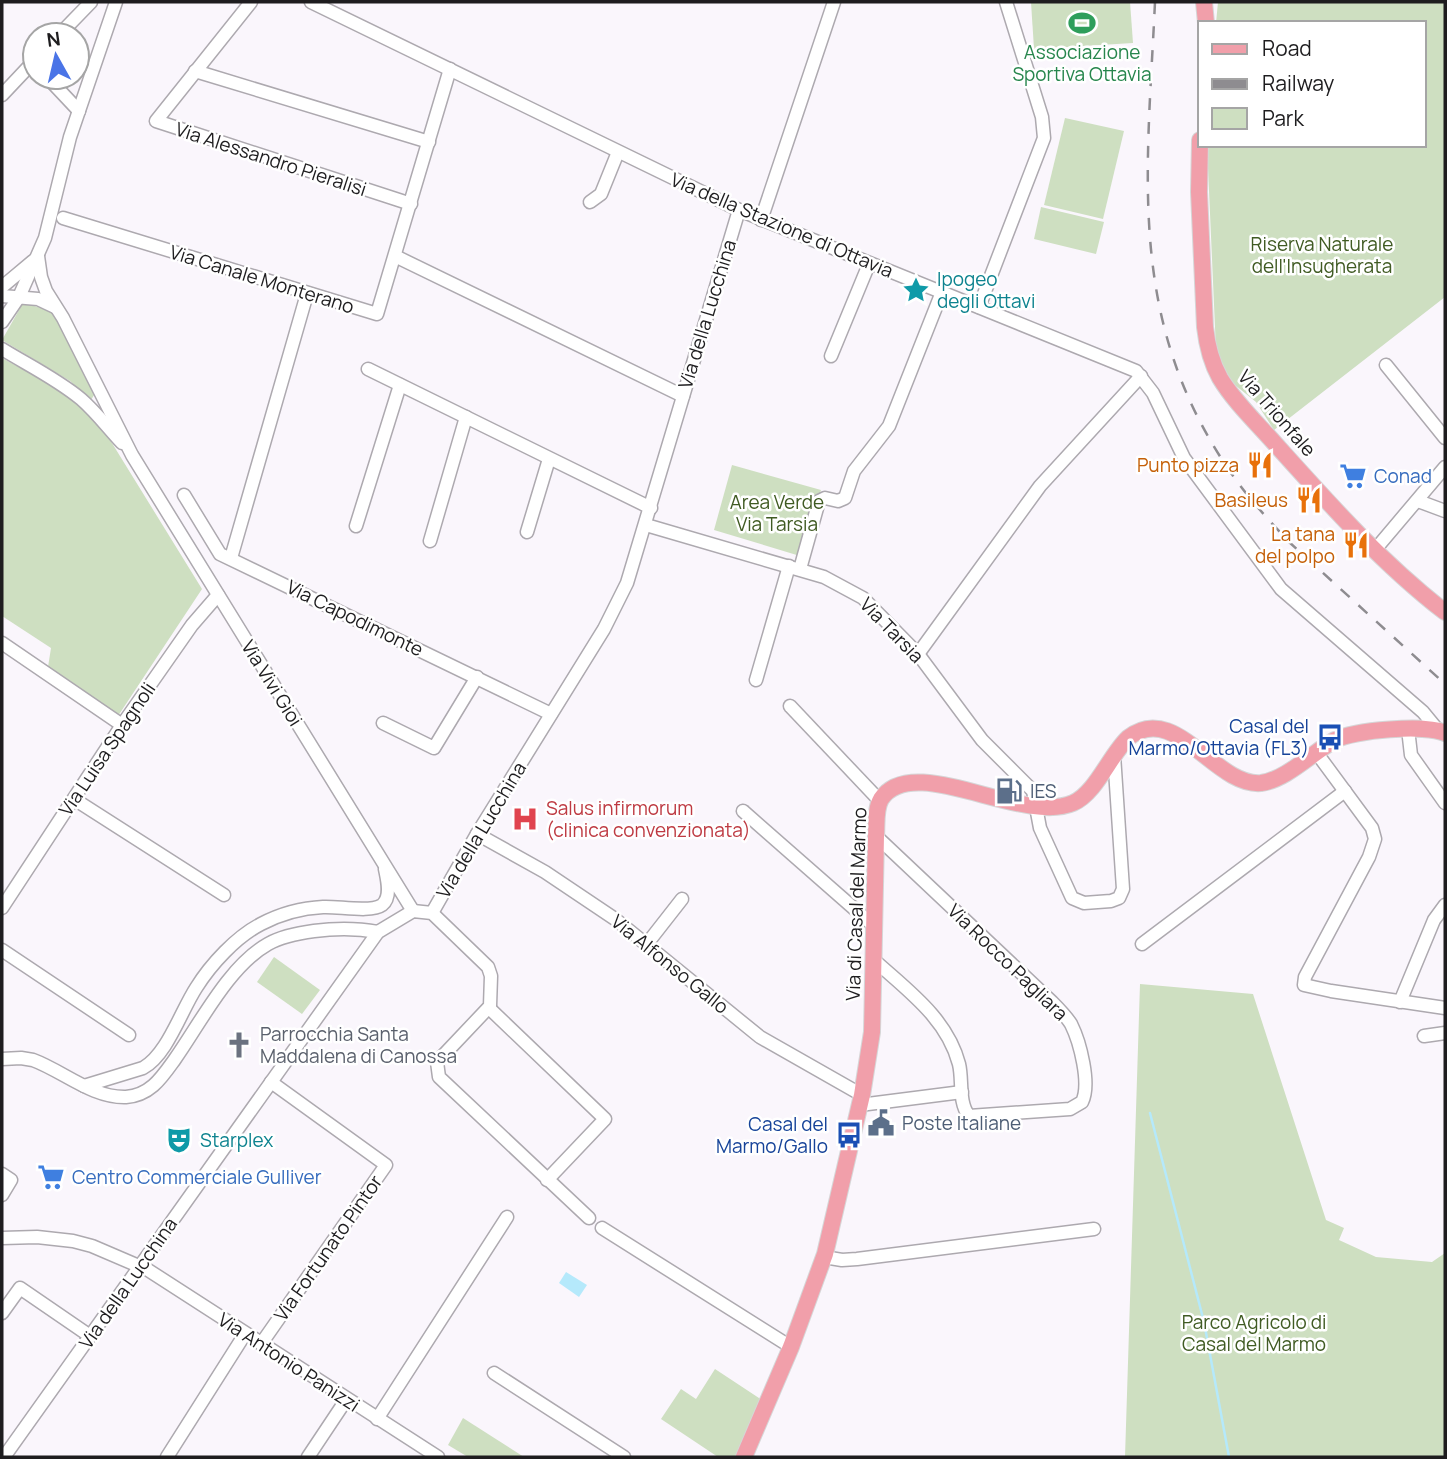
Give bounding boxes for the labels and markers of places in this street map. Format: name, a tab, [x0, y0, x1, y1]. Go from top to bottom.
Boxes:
sports icon: Associazione Sportiva Ottavia	[1067, 8, 1097, 38]
place label: Associazione Sportiva Ottavia	[1012, 39, 1152, 87]
place label: Ipogeo degli Ottavi	[937, 266, 1035, 314]
place icon: Ipogeo degli Ottavi	[901, 275, 931, 305]
restaurant icon: Punto pizza	[1245, 450, 1275, 480]
place label: Punto pizza	[1137, 452, 1239, 478]
supermarket icon: Conad	[1338, 461, 1368, 491]
place label: Conad	[1374, 463, 1432, 489]
restaurant icon: Basileus	[1294, 485, 1324, 515]
place label: Basileus	[1215, 487, 1288, 513]
place label: La tana del polpo	[1255, 521, 1335, 569]
restaurant icon: La tana del polpo	[1341, 530, 1371, 560]
place label: Casal del Marmo/Ottavia (FL3)	[1129, 713, 1309, 761]
bus stop icon: Casal del Marmo/Ottavia (FL3)	[1315, 722, 1345, 752]
fuel station icon: IES	[994, 776, 1024, 806]
place label: IES	[1030, 778, 1057, 804]
place label: Salus infirmorum (clinica convenzionata)	[546, 795, 751, 843]
hospital icon: Salus infirmorum (clinica convenzionata)	[510, 804, 540, 834]
place label: Parrocchia Santa Maddalena di Canossa	[260, 1021, 457, 1069]
church icon: Parrocchia Santa Maddalena di Canossa	[224, 1030, 254, 1060]
public building icon: Poste Italiane	[866, 1108, 896, 1138]
place label: Poste Italiane	[902, 1110, 1021, 1136]
place label: Casal del Marmo/Gallo	[716, 1111, 828, 1159]
bus stop icon: Casal del Marmo/Gallo	[834, 1120, 864, 1150]
theatre icon: Starplex	[164, 1125, 194, 1155]
place label: Starplex	[200, 1127, 273, 1153]
supermarket icon: Centro Commerciale Gulliver	[36, 1162, 66, 1192]
place label: Centro Commerciale Gulliver	[72, 1164, 322, 1190]

